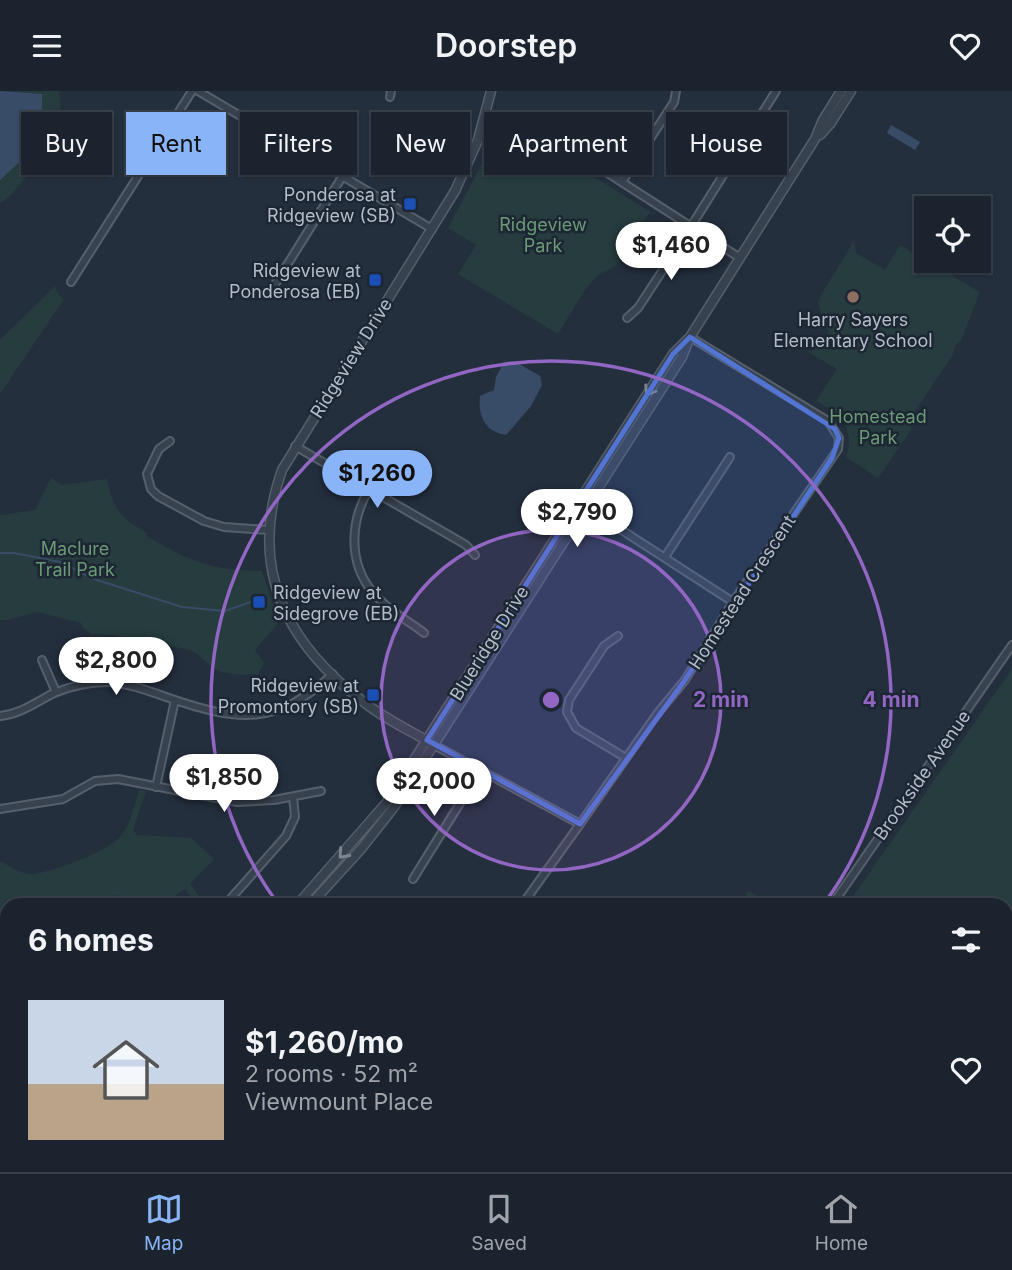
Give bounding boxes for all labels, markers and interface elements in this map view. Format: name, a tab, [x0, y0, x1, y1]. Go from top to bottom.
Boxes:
text: Doorstep	[435, 26, 577, 65]
icon: menu	[28, 27, 66, 65]
icon: heart	[946, 27, 984, 65]
chip: Buy	[21, 112, 112, 175]
chip: Rent	[126, 112, 226, 175]
chip: Filters	[240, 112, 357, 175]
chip: New	[371, 112, 470, 175]
chip: Apartment	[484, 112, 652, 175]
chip: House	[666, 112, 787, 175]
place label: Ponderosa at Ridgeview (SB)	[267, 184, 396, 226]
marker: Ponderosa at Ridgeview (SB)	[402, 196, 418, 212]
map controls	[914, 196, 991, 273]
button: locate	[914, 196, 991, 273]
park label: Ridgeview Park	[499, 214, 587, 256]
pin: $1,460	[614, 223, 728, 282]
text: $1,460	[632, 231, 710, 259]
place label: Ridgeview at Ponderosa (EB)	[229, 260, 361, 302]
marker: Ridgeview at Ponderosa (EB)	[367, 272, 383, 288]
marker: Harry Sayers Elementary School	[845, 289, 861, 305]
street label: Ridgeview Drive	[306, 294, 396, 422]
place label: Harry Sayers Elementary School	[773, 309, 933, 351]
one-way arrow	[644, 384, 657, 397]
park label: Homestead Park	[829, 406, 927, 448]
pin: $1,260	[320, 451, 434, 510]
text: $1,260	[338, 459, 416, 487]
pin: $2,790	[520, 489, 634, 549]
text: $2,790	[537, 498, 617, 526]
street label: Homestead Crescent	[684, 511, 800, 673]
park label: Maclure Trail Park	[35, 538, 115, 580]
place label: Ridgeview at Sidegrove (EB)	[273, 582, 399, 624]
street label: Blueridge Drive	[445, 582, 533, 704]
marker: Ridgeview at Sidegrove (EB)	[251, 594, 267, 610]
pin: $2,800	[59, 637, 173, 697]
text: $2,800	[75, 646, 157, 674]
place label: Ridgeview at Promontory (SB)	[218, 675, 359, 717]
marker: Ridgeview at Promontory (SB)	[365, 687, 381, 703]
text: 2 min	[693, 687, 749, 712]
text: 4 min	[862, 687, 920, 712]
centre of rings	[539, 688, 563, 712]
street label: Brookside Avenue	[869, 706, 975, 844]
pin: $1,850	[167, 755, 281, 814]
pin: $2,000	[377, 759, 491, 818]
text: $1,850	[185, 763, 263, 791]
text: $2,000	[392, 767, 476, 795]
one-way arrow	[339, 846, 351, 859]
icon: filters	[947, 921, 985, 959]
text: 6 homes	[28, 922, 154, 958]
text: $1,260/mo	[245, 1024, 404, 1060]
icon: home	[84, 1028, 168, 1112]
icon: heart	[947, 1051, 985, 1089]
text: 2 rooms · 52 m²	[245, 1060, 418, 1088]
text: Viewmount Place	[245, 1088, 433, 1116]
tab: Map	[144, 1190, 183, 1255]
tab: Saved	[471, 1190, 527, 1255]
tab: Home	[815, 1190, 868, 1255]

